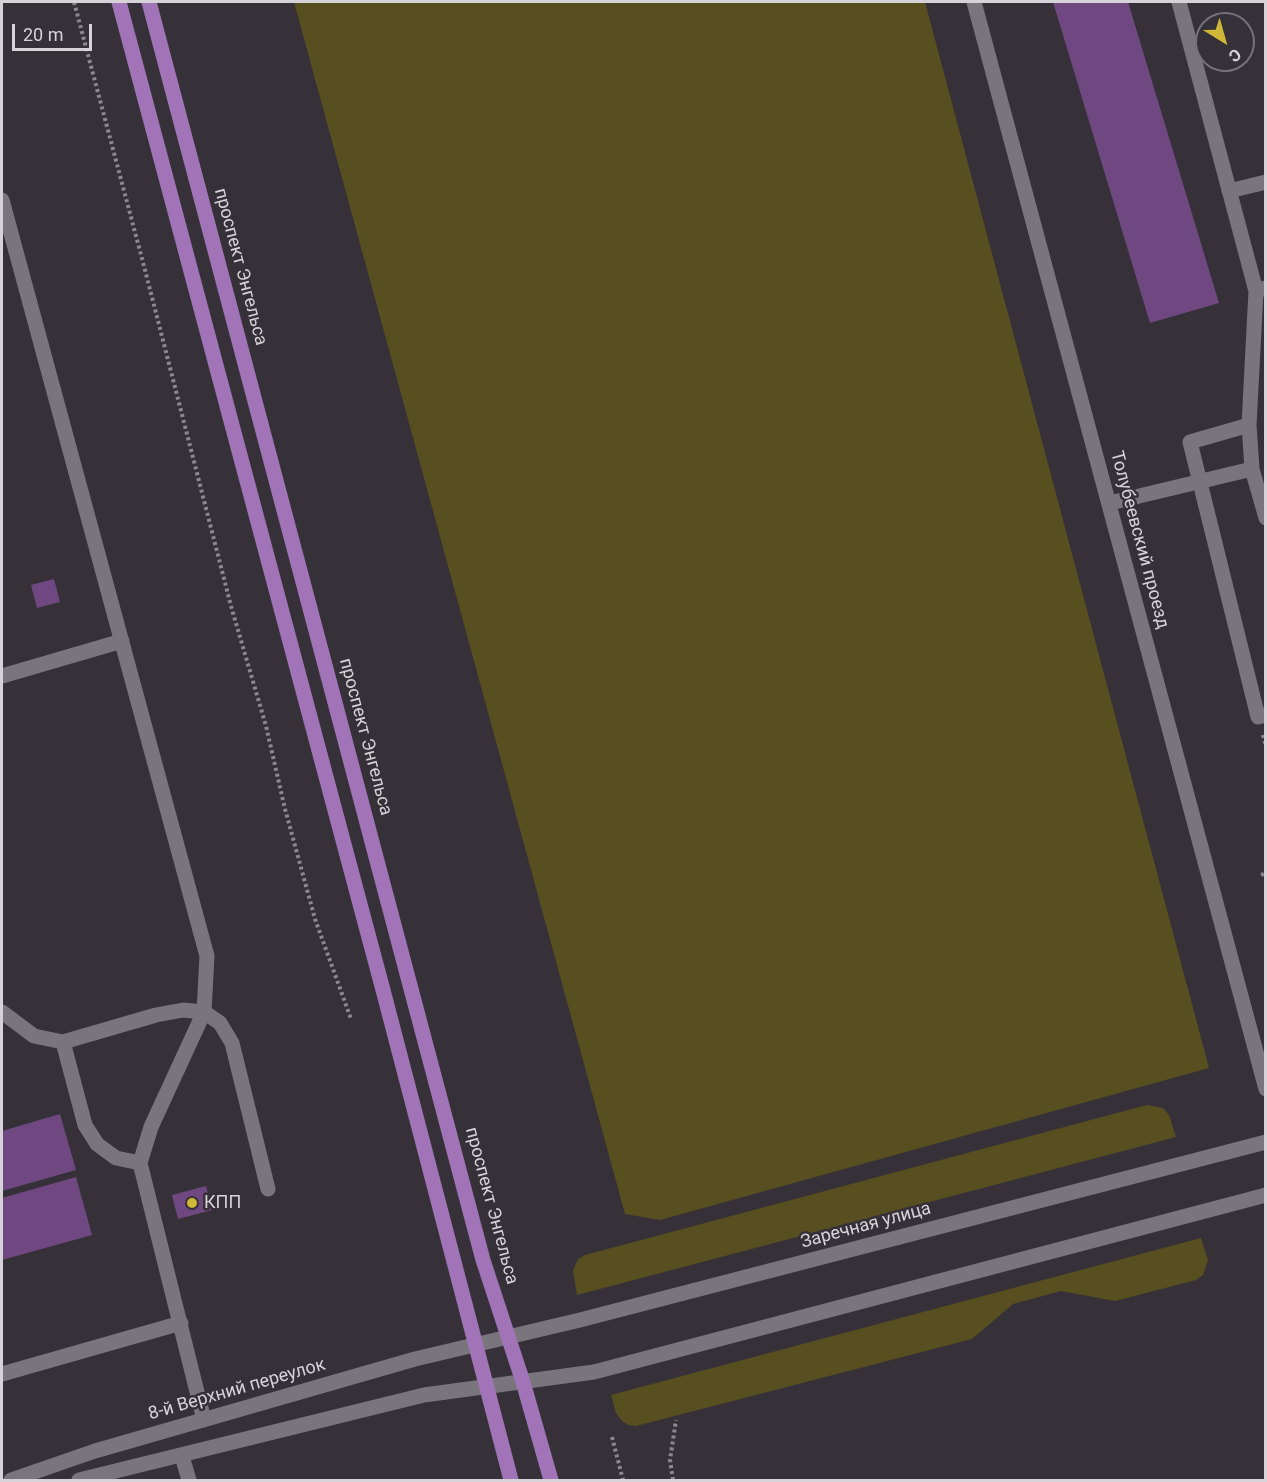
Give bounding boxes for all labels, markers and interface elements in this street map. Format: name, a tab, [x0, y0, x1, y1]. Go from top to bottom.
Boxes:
scale bar	[15, 12, 94, 50]
north arrow	[1195, 12, 1255, 72]
text: 20 m	[23, 24, 63, 45]
text: С	[1225, 44, 1245, 66]
street label: проспект Энгельса	[209, 186, 271, 348]
street label: Толубеевский проезд	[1105, 449, 1173, 631]
street label: проспект Энгельса	[334, 656, 396, 818]
street label: проспект Энгельса	[460, 1125, 522, 1287]
place label: КПП	[204, 1192, 241, 1214]
marker: КПП	[185, 1196, 199, 1210]
street label: Заречная улица	[799, 1198, 933, 1254]
street label: 8-й Верхний переулок	[146, 1354, 328, 1426]

